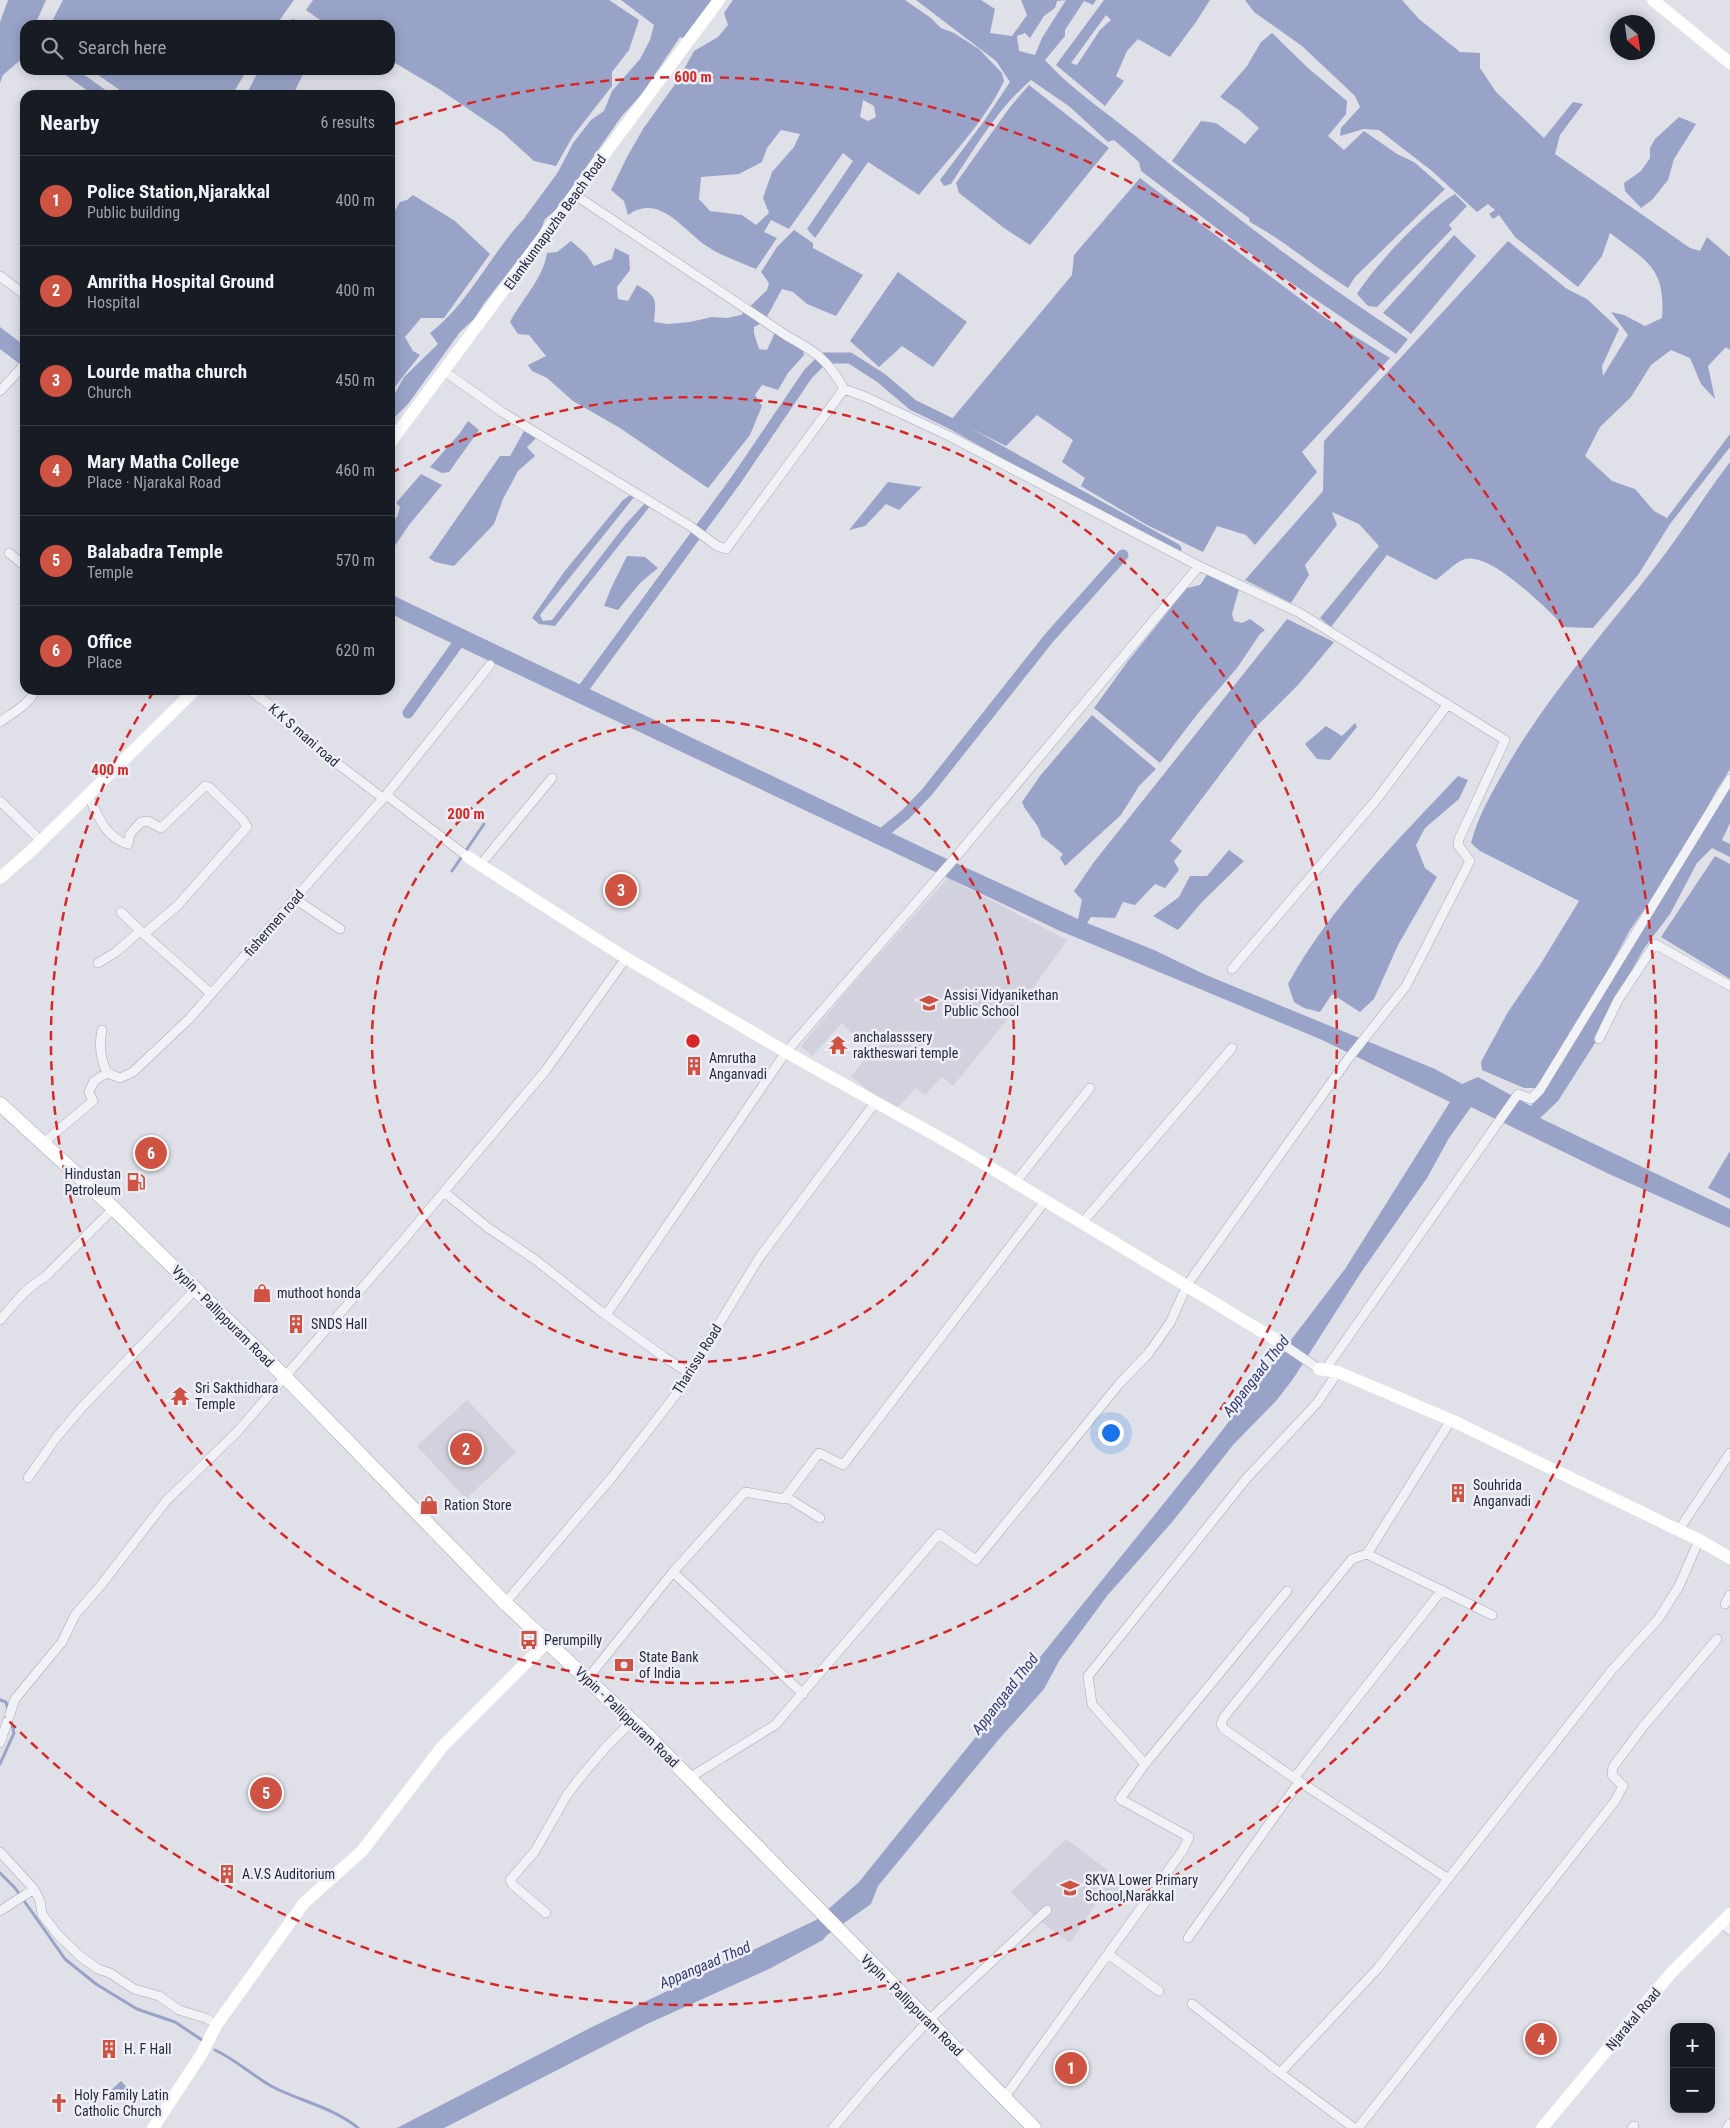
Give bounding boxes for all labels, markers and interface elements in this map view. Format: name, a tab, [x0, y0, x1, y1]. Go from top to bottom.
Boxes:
north arrow	[1610, 15, 1655, 60]
search box	[20, 20, 395, 75]
icon: search	[38, 34, 66, 62]
text: Search here	[78, 36, 166, 59]
text: 600 m	[674, 68, 712, 86]
text: Nearby	[40, 111, 99, 135]
text: 6 results	[320, 113, 375, 132]
street label: Elamkunnapuzha Beach Road	[501, 151, 609, 293]
text: Police Station,Njarakkal	[87, 180, 270, 203]
text: 1	[52, 191, 60, 210]
text: 400 m	[336, 191, 375, 210]
text: Public building	[87, 203, 180, 222]
text: Amritha Hospital Ground	[87, 270, 274, 293]
text: 2	[52, 281, 60, 300]
text: 400 m	[336, 281, 375, 300]
text: Hospital	[87, 293, 140, 312]
text: Lourde matha church	[87, 360, 247, 383]
text: 3	[52, 371, 60, 390]
text: 450 m	[336, 371, 375, 390]
text: Church	[87, 383, 131, 402]
text: Mary Matha College	[87, 450, 239, 473]
text: 4	[52, 461, 60, 480]
text: 460 m	[336, 461, 375, 480]
text: Place · Njarakal Road	[87, 473, 221, 492]
text: Balabadra Temple	[87, 540, 223, 563]
text: 5	[52, 551, 60, 570]
text: 570 m	[336, 551, 375, 570]
text: Temple	[87, 563, 133, 582]
text: Office	[87, 630, 132, 653]
text: 6	[52, 641, 60, 660]
text: 620 m	[336, 641, 375, 660]
text: Place	[87, 653, 122, 672]
street label: K.K S mani road	[266, 700, 342, 770]
text: 400 m	[91, 761, 129, 779]
text: 200 m	[447, 805, 485, 823]
pin: 3	[605, 871, 637, 909]
street label: fishermen road	[241, 887, 307, 959]
place label: Assisi Vidyanikethan Public School	[944, 987, 1058, 1019]
school or university icon: Assisi Vidyanikethan Public School	[918, 992, 940, 1014]
place label: anchalasssery raktheswari temple	[853, 1029, 959, 1061]
centre of rings	[684, 1032, 702, 1050]
temple icon: anchalasssery raktheswari temple	[827, 1034, 849, 1056]
place label: Amrutha Anganvadi	[709, 1050, 767, 1082]
building icon: Amrutha Anganvadi	[683, 1055, 705, 1077]
pin: 6	[135, 1134, 167, 1172]
place label: Hindustan Petroleum	[64, 1166, 121, 1198]
fuel station icon: Hindustan Petroleum	[125, 1171, 147, 1193]
street label: Vypin - Pallippuram Road	[169, 1262, 277, 1370]
shop icon: muthoot honda	[251, 1282, 273, 1304]
place label: muthoot honda	[277, 1285, 361, 1301]
building icon: SNDS Hall	[285, 1313, 307, 1335]
place label: SNDS Hall	[311, 1316, 367, 1332]
street label: Tharissu Road	[669, 1321, 725, 1397]
water label: Appangaad Thod	[1218, 1331, 1294, 1421]
place label: Sri Sakthidhara Temple	[195, 1380, 278, 1412]
temple icon: Sri Sakthidhara Temple	[169, 1385, 191, 1407]
your location	[1098, 1420, 1124, 1446]
pin: 2	[450, 1430, 482, 1468]
place label: Souhrida Anganvadi	[1473, 1477, 1531, 1509]
building icon: Souhrida Anganvadi	[1447, 1482, 1469, 1504]
shop icon: Ration Store	[418, 1494, 440, 1516]
place label: Ration Store	[444, 1497, 512, 1513]
bus stop icon: Perumpilly	[518, 1629, 540, 1651]
place label: Perumpilly	[544, 1632, 602, 1648]
place label: State Bank of India	[639, 1649, 699, 1681]
water label: Appangaad Thod	[967, 1649, 1043, 1739]
bank icon: State Bank of India	[613, 1654, 635, 1676]
street label: Vypin - Pallippuram Road	[572, 1663, 682, 1771]
pin: 5	[250, 1774, 282, 1812]
building icon: A.V.S Auditorium	[216, 1863, 238, 1885]
place label: A.V.S Auditorium	[242, 1866, 335, 1882]
place label: SKVA Lower Primary School,Narakkal	[1085, 1872, 1198, 1904]
school or university icon: SKVA Lower Primary School,Narakkal	[1059, 1877, 1081, 1899]
water label: Appangaad Thod	[656, 1937, 754, 1993]
street label: Vypin - Pallippuram Road	[858, 1951, 966, 2059]
street label: Njarakal Road	[1602, 1984, 1664, 2054]
pin: 4	[1525, 2020, 1557, 2058]
map controls	[1670, 2023, 1715, 2113]
button: +	[1670, 2023, 1715, 2068]
building icon: H. F Hall	[98, 2038, 120, 2060]
place label: H. F Hall	[124, 2041, 171, 2057]
pin: 1	[1055, 2049, 1087, 2087]
button: −	[1670, 2068, 1715, 2113]
place label: Holy Family Latin Catholic Church	[74, 2087, 169, 2119]
church icon: Holy Family Latin Catholic Church	[48, 2092, 70, 2114]

